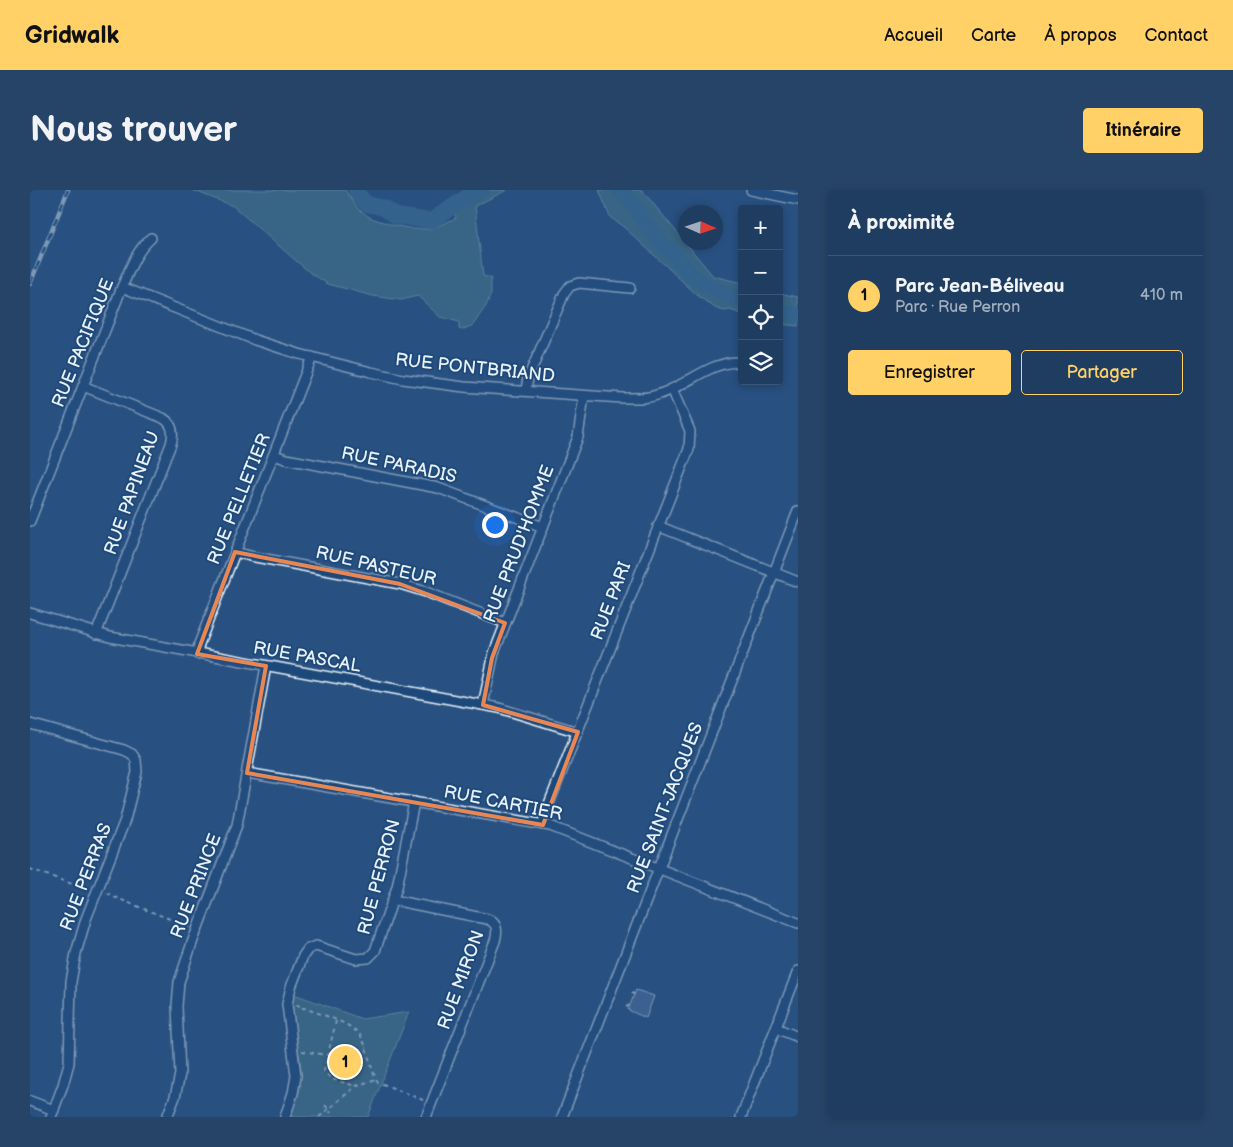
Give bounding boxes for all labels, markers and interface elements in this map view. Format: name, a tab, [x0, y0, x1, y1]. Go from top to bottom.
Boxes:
text: Gridwalk	[25, 21, 119, 50]
text: Accueil	[884, 25, 943, 46]
text: Carte	[971, 25, 1016, 46]
text: À propos	[1044, 25, 1117, 46]
text: Contact	[1145, 25, 1208, 46]
button: Itinéraire	[1083, 108, 1203, 153]
text: Nous trouver	[30, 109, 237, 152]
north arrow	[678, 205, 723, 250]
map controls	[738, 205, 783, 385]
button: +	[738, 205, 783, 250]
text: À proximité	[848, 210, 955, 235]
button: −	[738, 250, 783, 295]
street label: RUE PACIFIQUE	[48, 275, 118, 410]
text: Parc Jean-Béliveau	[895, 275, 1065, 298]
text: 1	[861, 286, 867, 305]
text: 410 m	[1140, 286, 1183, 305]
button: locate	[738, 295, 783, 340]
text: Parc · Rue Perron	[895, 298, 1020, 317]
button: layers	[738, 340, 783, 385]
street label: RUE PONTBRIAND	[394, 349, 556, 387]
button: Enregistrer	[848, 350, 1011, 395]
button: Partager	[1021, 350, 1183, 395]
street label: RUE PAPINEAU	[100, 428, 164, 558]
street label: RUE PELLETIER	[203, 430, 275, 568]
street label: RUE PARADIS	[339, 443, 459, 487]
street label: RUE PRUD'HOMME	[479, 462, 559, 626]
your location	[482, 512, 508, 538]
street label: RUE PASTEUR	[314, 542, 438, 590]
street label: RUE PARI	[586, 559, 636, 643]
street label: RUE PASCAL	[252, 637, 363, 677]
street label: RUE SAINT-JACQUES	[623, 720, 707, 896]
street label: RUE CARTIER	[442, 781, 564, 825]
street label: RUE PERRON	[353, 817, 405, 937]
street label: RUE PERRAS	[56, 820, 116, 934]
street label: RUE PRINCE	[166, 830, 226, 941]
street label: RUE MIRON	[433, 928, 489, 1032]
pin: 1	[329, 1043, 361, 1081]

